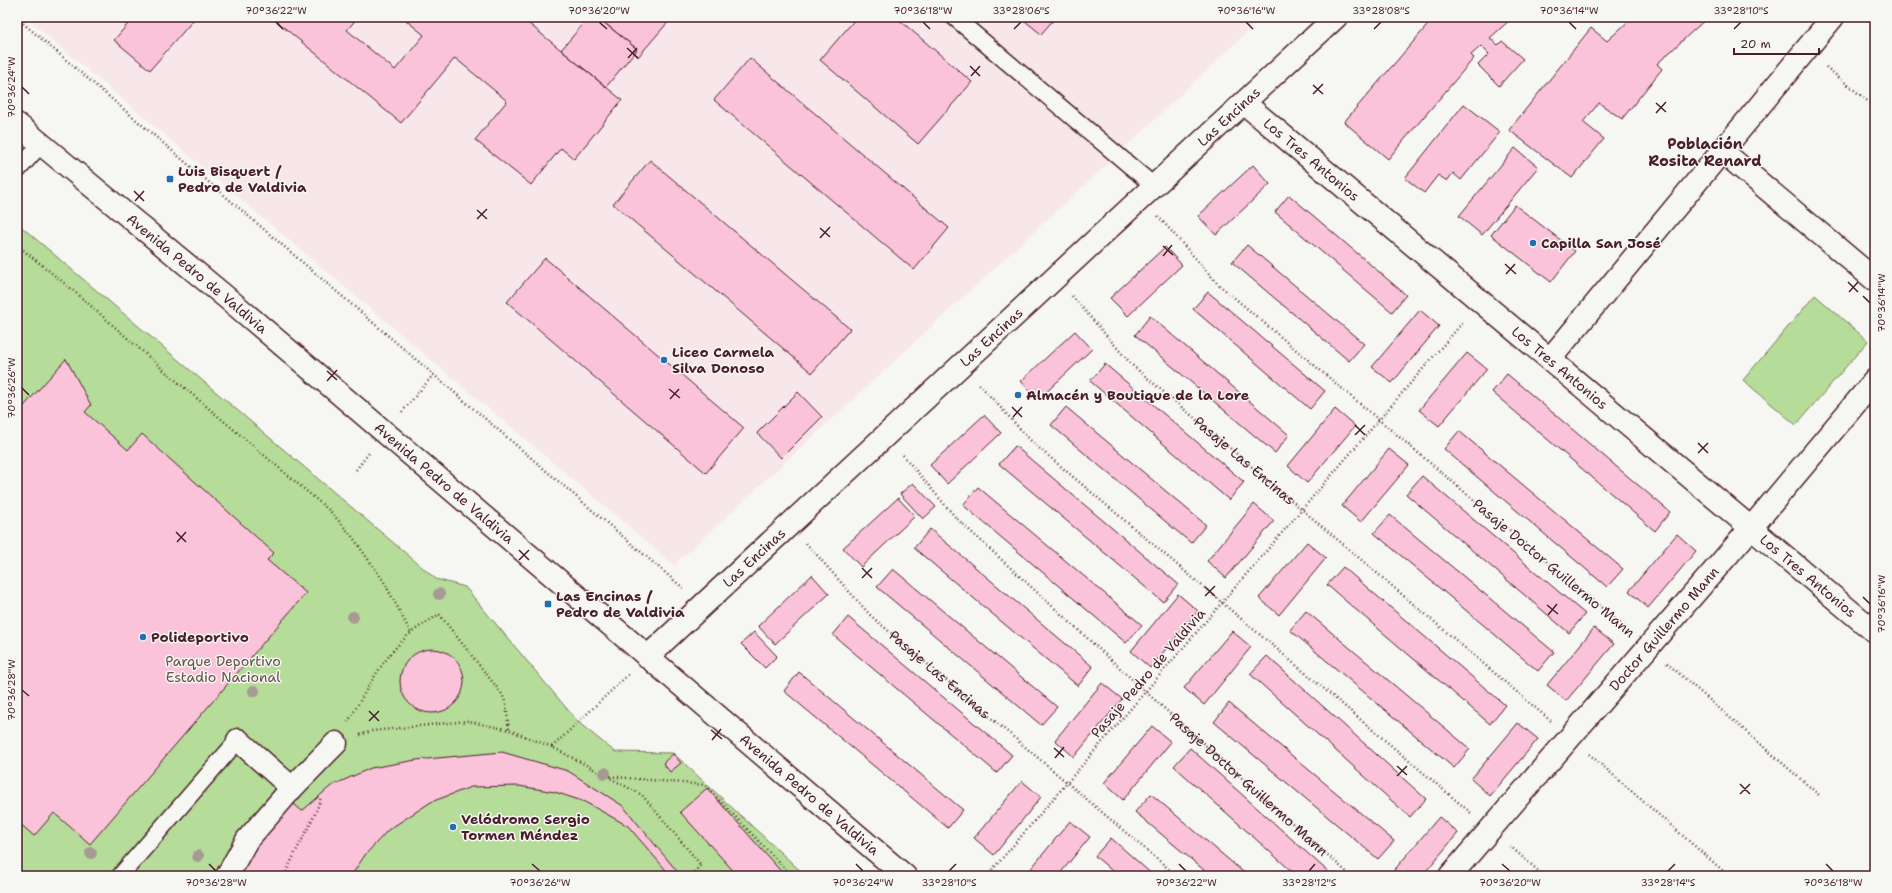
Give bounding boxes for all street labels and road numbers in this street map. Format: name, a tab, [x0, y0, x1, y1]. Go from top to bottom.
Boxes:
street label: Las Encinas	[1193, 83, 1264, 150]
street label: Los Tres Antonios	[1260, 114, 1363, 205]
street label: Avenida Pedro de Valdivia	[123, 210, 271, 338]
street label: Las Encinas	[956, 303, 1027, 371]
street label: Los Tres Antonios	[1508, 322, 1612, 413]
street label: Pasaje Las Encinas	[1190, 412, 1299, 509]
street label: Avenida Pedro de Valdivia	[371, 418, 518, 548]
street label: Pasaje Doctor Guillermo Mann	[1469, 495, 1639, 642]
street label: Las Encinas	[719, 524, 789, 591]
street label: Los Tres Antonios	[1756, 530, 1860, 621]
street label: Doctor Guillermo Mann	[1605, 562, 1723, 695]
street label: Pasaje Pedro de Valdivia	[1087, 604, 1209, 741]
street label: Pasaje Las Encinas	[885, 626, 994, 723]
street label: Pasaje Doctor Guillermo Mann	[1166, 708, 1332, 860]
street label: Avenida Pedro de Valdivia	[736, 730, 883, 859]

